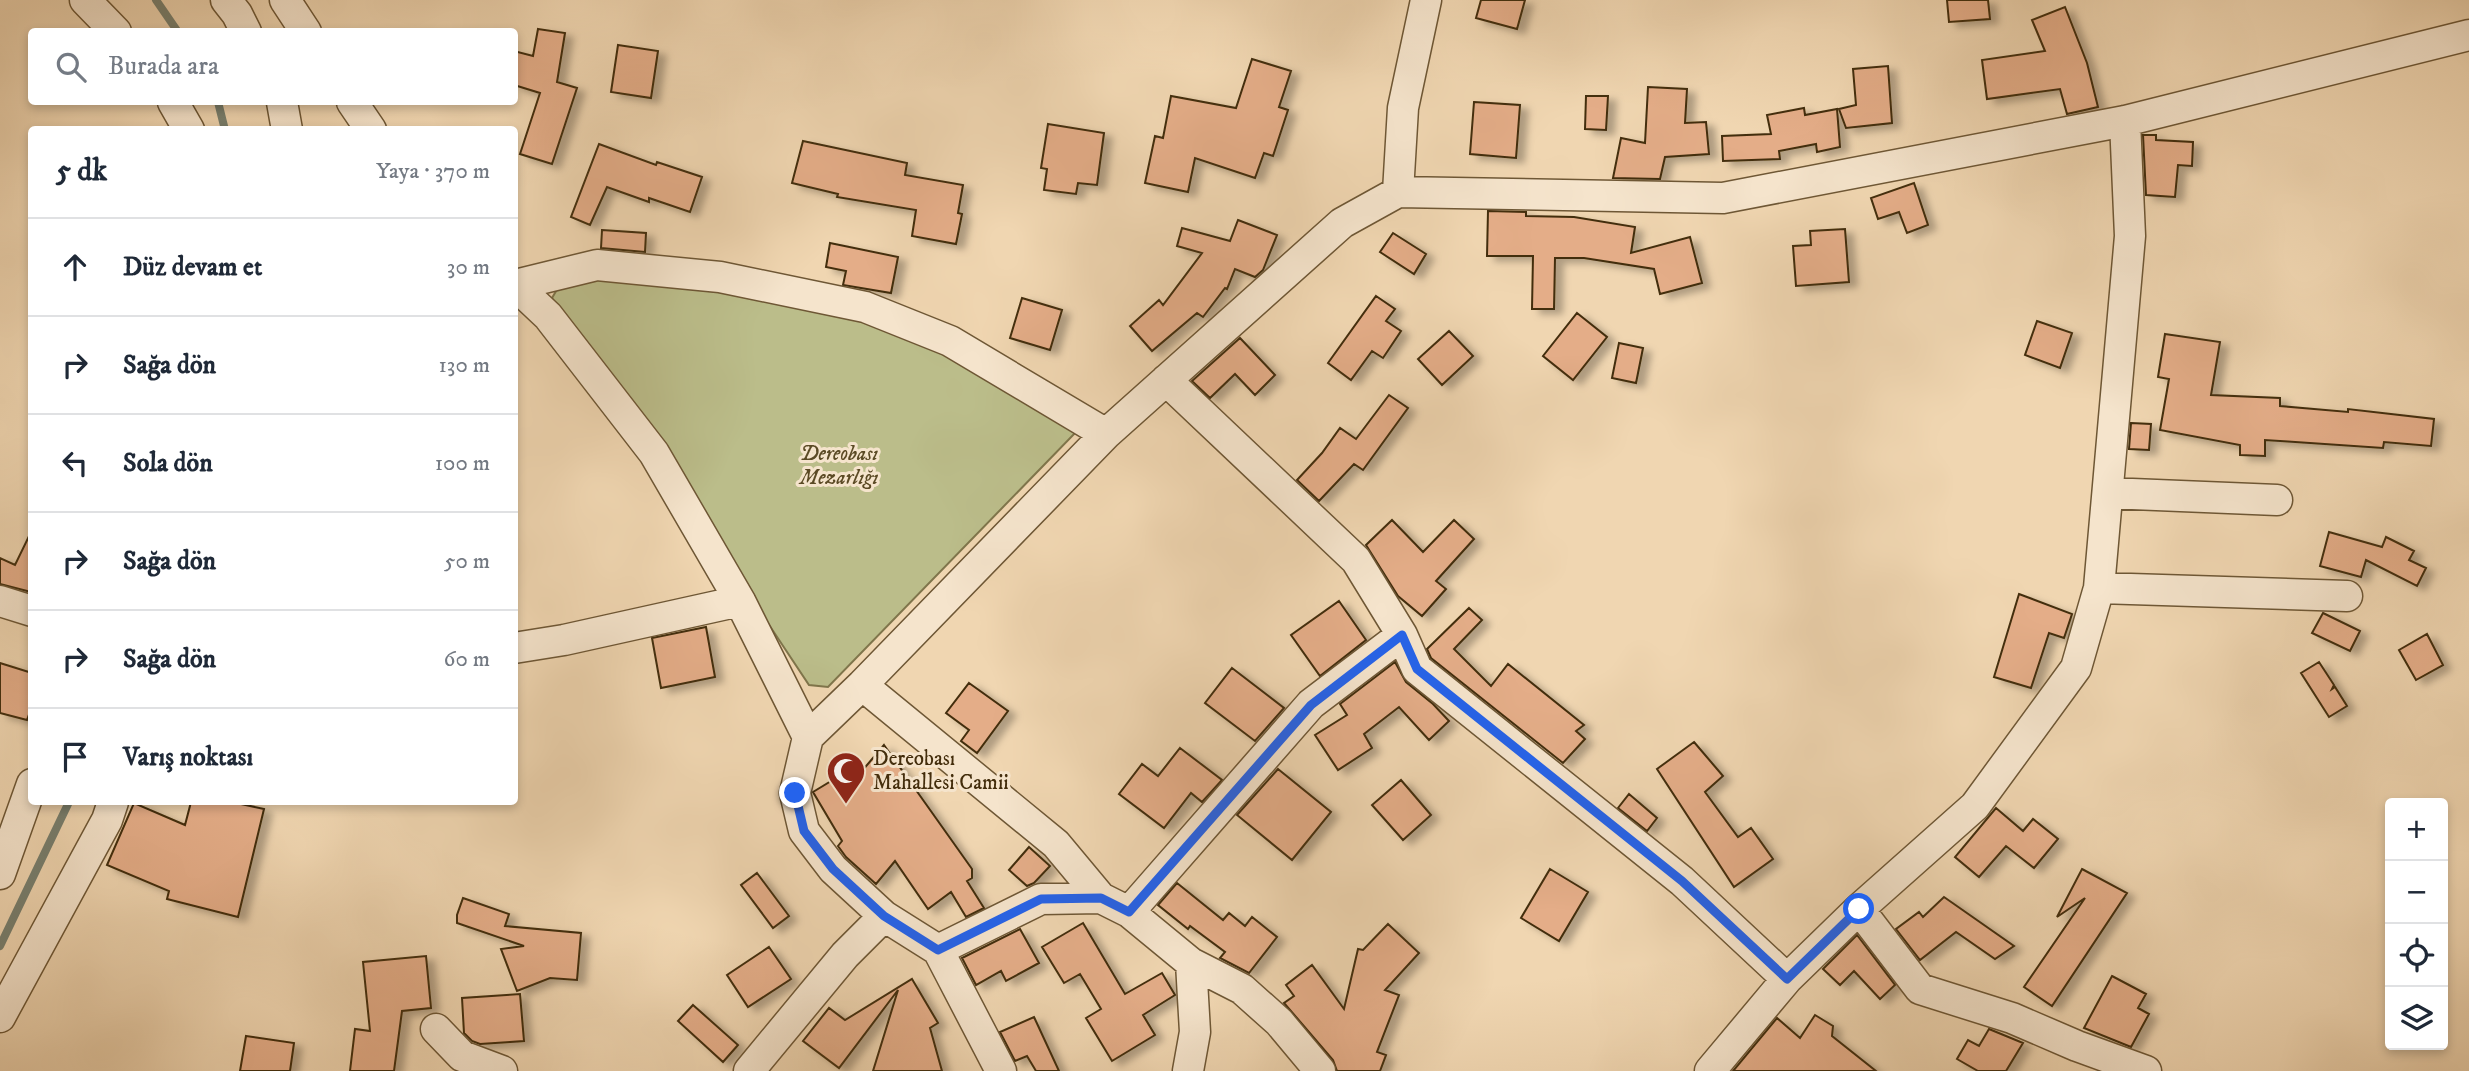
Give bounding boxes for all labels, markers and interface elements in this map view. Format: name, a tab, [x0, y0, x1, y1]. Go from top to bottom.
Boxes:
search box	[28, 28, 518, 105]
icon: search	[52, 48, 90, 86]
text: Burada ara	[108, 50, 219, 83]
text: 5 dk	[56, 153, 107, 190]
text: Yaya · 370 m	[376, 157, 490, 186]
icon: ahead	[56, 248, 94, 286]
text: Düz devam et	[123, 251, 262, 284]
text: 30 m	[447, 253, 490, 282]
icon: right	[56, 346, 94, 384]
text: Sağa dön	[123, 349, 216, 382]
text: 130 m	[438, 351, 490, 380]
park label: Dereobası Mezarlığı	[798, 441, 879, 491]
icon: left	[56, 444, 94, 482]
text: Sola dön	[123, 447, 213, 480]
text: 100 m	[435, 449, 490, 478]
icon: right	[56, 542, 94, 580]
text: Sağa dön	[123, 545, 216, 578]
text: 50 m	[444, 547, 490, 576]
icon: right	[56, 640, 94, 678]
text: Sağa dön	[123, 643, 216, 676]
text: 60 m	[443, 645, 490, 674]
icon: arrive	[56, 738, 94, 776]
text: Varış noktası	[123, 741, 253, 774]
place label: Dereobası Mahallesi Camii	[873, 746, 1009, 796]
mosque icon: Dereobası Mahallesi Camii	[825, 750, 867, 805]
route end	[779, 777, 810, 808]
map controls	[2385, 798, 2448, 1050]
button: +	[2385, 798, 2448, 861]
button: −	[2385, 861, 2448, 924]
route start	[1843, 893, 1874, 924]
button: locate	[2385, 924, 2448, 987]
button: layers	[2385, 987, 2448, 1050]

